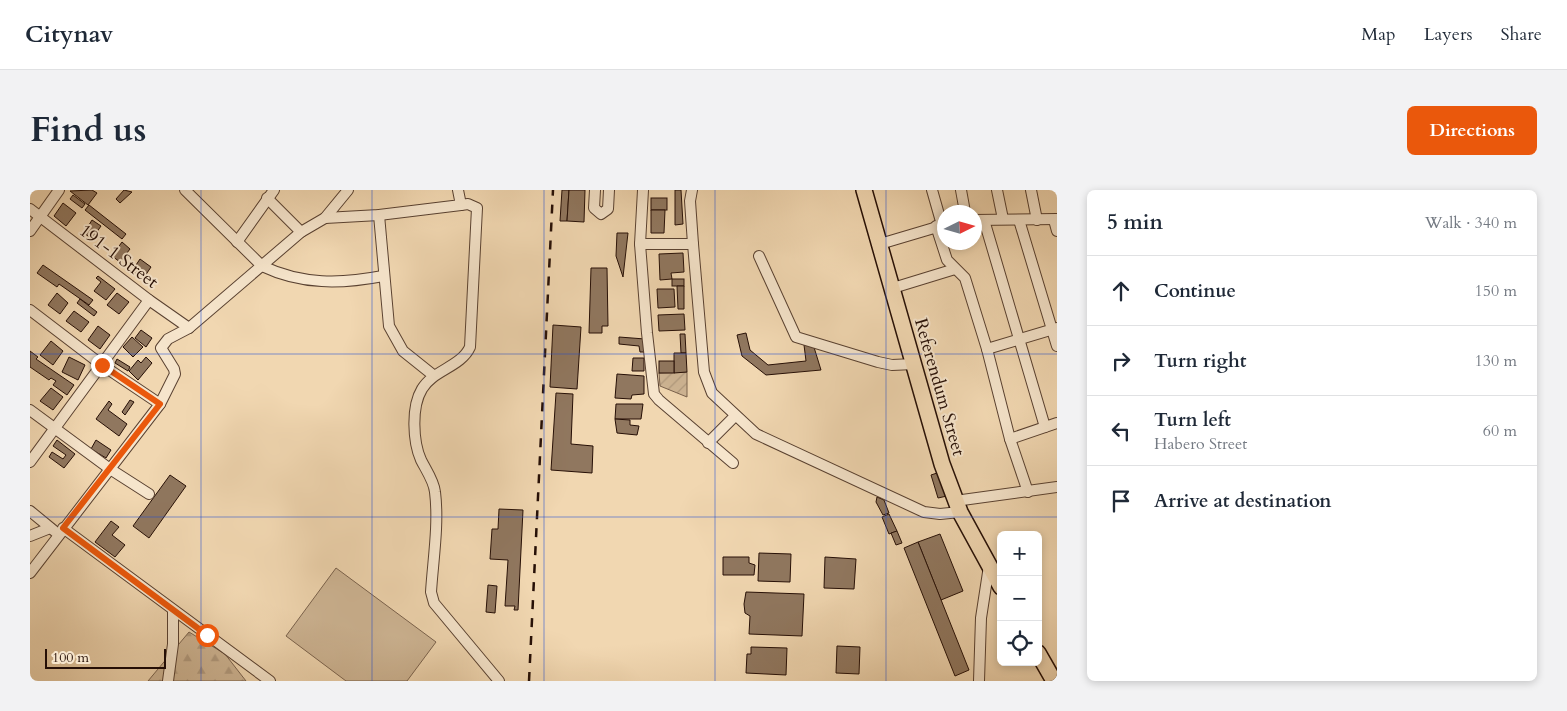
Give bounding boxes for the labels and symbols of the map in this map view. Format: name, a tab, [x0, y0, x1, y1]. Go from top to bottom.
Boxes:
north arrow	[937, 205, 982, 250]
street label: 191-1 Street	[74, 218, 164, 295]
street label: Referendum Street	[908, 315, 971, 459]
route end	[91, 354, 114, 377]
route start	[196, 624, 219, 647]
scale bar	[45, 646, 166, 669]

